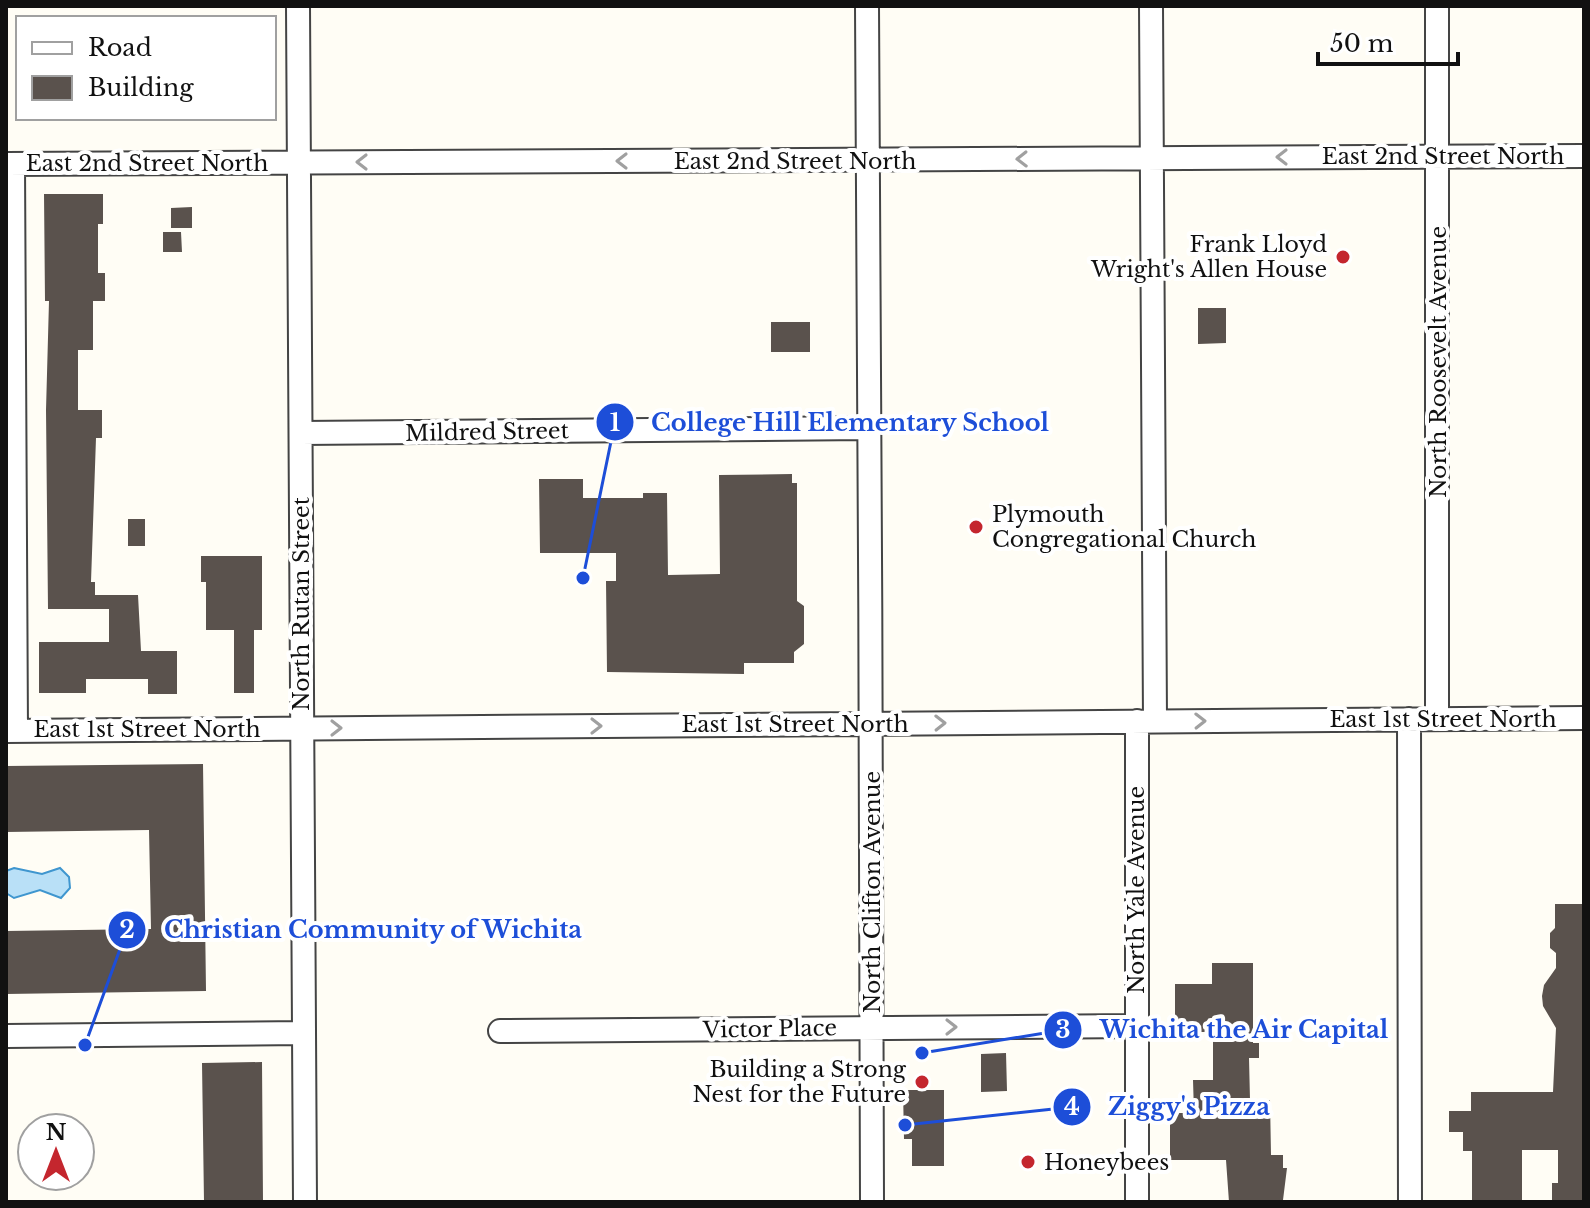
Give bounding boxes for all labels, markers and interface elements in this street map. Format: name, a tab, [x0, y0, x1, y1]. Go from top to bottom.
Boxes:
legend	[16, 16, 276, 120]
scale bar	[1318, 16, 1458, 66]
text: 50 m	[1330, 29, 1394, 58]
text: Road	[88, 33, 152, 62]
text: Building	[88, 73, 194, 102]
street label: East 2nd Street North	[1322, 143, 1564, 170]
street label: East 2nd Street North	[674, 148, 916, 175]
one-way arrow	[1275, 148, 1288, 166]
street label: East 2nd Street North	[26, 150, 268, 177]
one-way arrow	[1015, 150, 1028, 168]
one-way arrow	[615, 152, 628, 170]
one-way arrow	[355, 153, 368, 171]
street label: North Roosevelt Avenue	[1425, 226, 1452, 498]
place label: Frank Lloyd Wright's Allen House	[1090, 231, 1327, 283]
marker: Frank Lloyd Wright's Allen House	[1334, 248, 1352, 266]
callout: College Hill Elementary School	[595, 398, 1066, 446]
text: 1	[610, 408, 620, 437]
text: College Hill Elementary School	[651, 408, 1050, 437]
street label: Mildred Street	[405, 417, 570, 447]
street label: North Rutan Street	[288, 496, 315, 711]
place label: Plymouth Congregational Church	[992, 501, 1256, 553]
marker: Plymouth Congregational Church	[967, 518, 985, 536]
street label: East 1st Street North	[1329, 706, 1557, 733]
street label: East 1st Street North	[681, 711, 909, 738]
one-way arrow	[1194, 712, 1207, 730]
one-way arrow	[934, 714, 947, 732]
street label: East 1st Street North	[33, 716, 261, 743]
one-way arrow	[590, 717, 603, 735]
one-way arrow	[330, 719, 343, 737]
street label: North Clifton Avenue	[859, 771, 886, 1013]
street label: North Yale Avenue	[1123, 786, 1150, 994]
callout: Christian Community of Wichita	[107, 906, 599, 954]
text: 2	[119, 915, 135, 944]
text: Christian Community of Wichita	[164, 915, 582, 944]
callout: Wichita the Air Capital	[1043, 1006, 1405, 1054]
street label: Victor Place	[702, 1014, 837, 1044]
text: 3	[1055, 1015, 1071, 1044]
text: Wichita the Air Capital	[1099, 1015, 1389, 1044]
one-way arrow	[945, 1018, 958, 1036]
place label: Building a Strong Nest for the Future	[692, 1056, 907, 1108]
marker: Building a Strong Nest for the Future	[913, 1073, 931, 1091]
callout: Ziggy's Pizza	[1052, 1083, 1286, 1131]
text: 4	[1064, 1092, 1080, 1121]
text: Ziggy's Pizza	[1108, 1092, 1270, 1121]
north arrow	[16, 1112, 96, 1192]
text: N	[46, 1119, 67, 1146]
place label: Honeybees	[1044, 1149, 1169, 1176]
marker: Honeybees	[1019, 1153, 1037, 1171]

